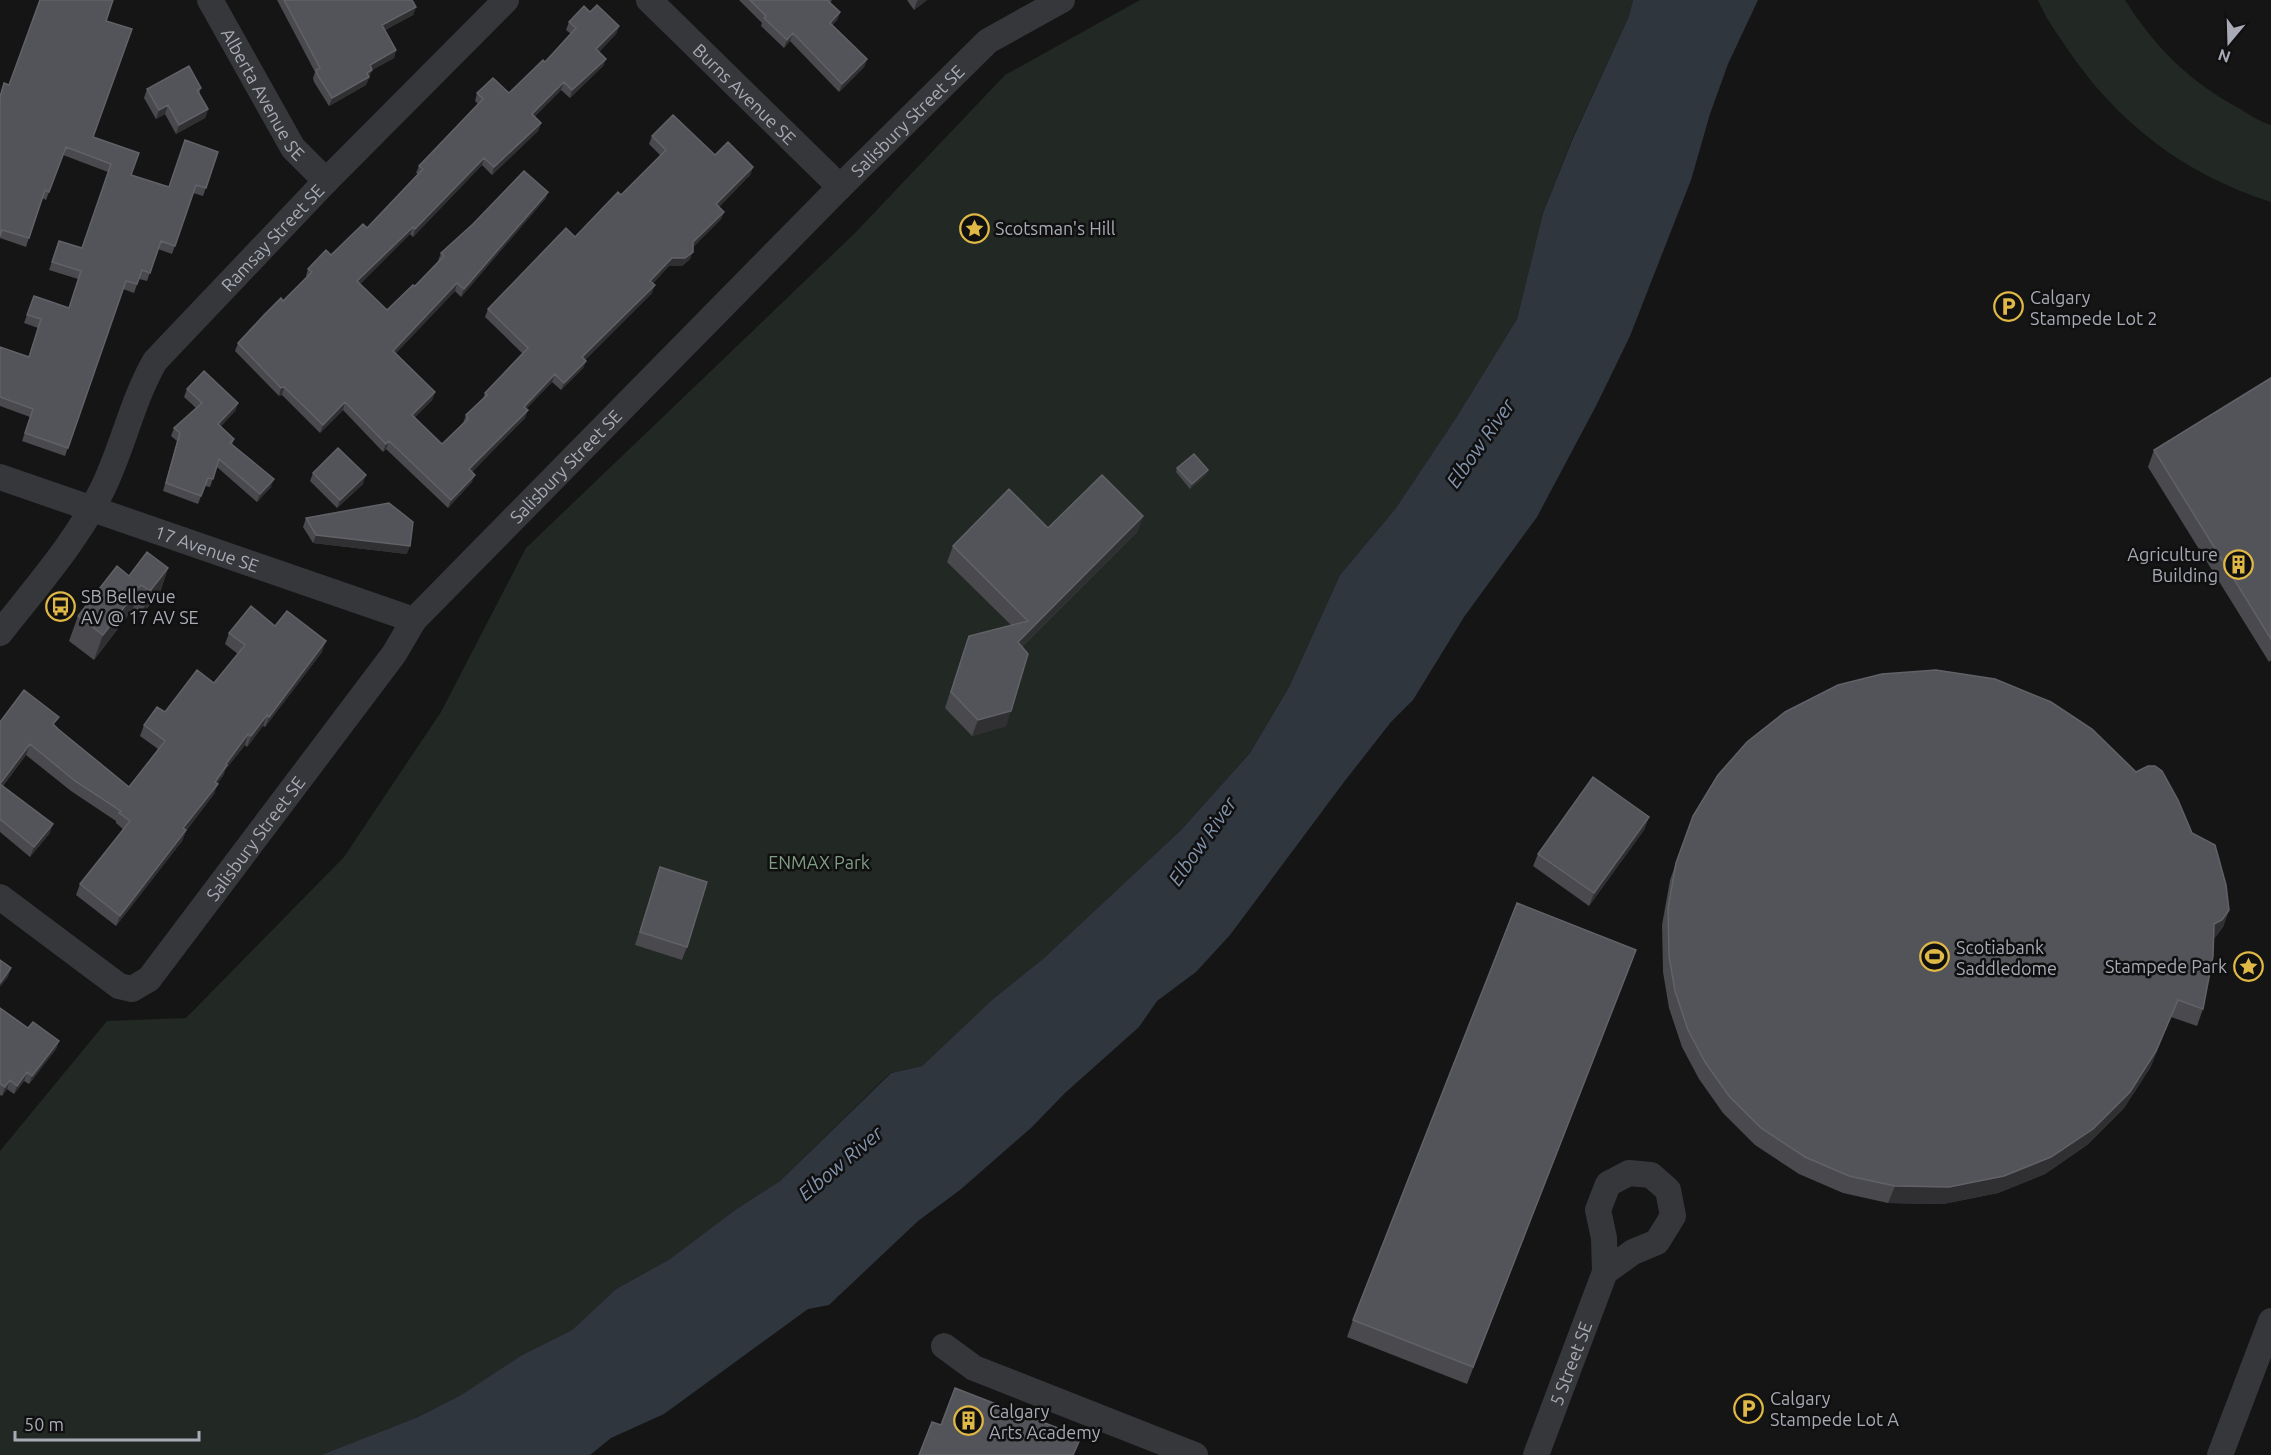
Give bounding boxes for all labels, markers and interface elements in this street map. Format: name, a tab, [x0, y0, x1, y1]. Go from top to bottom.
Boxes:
north arrow	[2199, 12, 2259, 72]
street label: Alberta Avenue SE	[218, 25, 309, 164]
street label: Burns Avenue SE	[689, 39, 800, 148]
text: N	[2216, 46, 2233, 67]
street label: Salisbury Street SE	[847, 61, 968, 181]
street label: Ramsay Street SE	[217, 180, 328, 295]
place icon: Scotsman's Hill	[958, 212, 990, 244]
place label: Scotsman's Hill	[995, 218, 1116, 238]
place label: Calgary Stampede Lot 2	[2030, 287, 2157, 328]
parking icon: Calgary Stampede Lot 2	[1993, 291, 2025, 323]
water label: Elbow River	[1441, 393, 1520, 492]
street label: Salisbury Street SE	[506, 405, 625, 527]
street label: 17 Avenue SE	[152, 521, 262, 576]
place label: Agriculture Building	[2127, 544, 2218, 585]
building icon: Agriculture Building	[2223, 548, 2255, 580]
place label: SB Bellevue AV @ 17 AV SE	[81, 586, 199, 627]
bus stop icon: SB Bellevue AV @ 17 AV SE	[44, 590, 76, 622]
street label: Salisbury Street SE	[202, 772, 308, 904]
water label: Elbow River	[1163, 791, 1242, 890]
park label: ENMAX Park	[768, 852, 870, 872]
place label: Scotiabank Saddledome	[1956, 937, 2057, 978]
sports icon: Scotiabank Saddledome	[1919, 941, 1951, 973]
place icon: Stampede Park	[2232, 950, 2264, 982]
place label: Stampede Park	[2105, 956, 2227, 976]
water label: Elbow River	[793, 1120, 888, 1205]
street label: 5 Street SE	[1546, 1318, 1595, 1408]
place label: Calgary Stampede Lot A	[1770, 1388, 1899, 1429]
parking icon: Calgary Stampede Lot A	[1733, 1392, 1765, 1424]
place label: Calgary Arts Academy	[989, 1401, 1101, 1442]
scale bar	[15, 1404, 200, 1442]
building icon: Calgary Arts Academy	[952, 1405, 984, 1437]
text: 50 m	[24, 1414, 64, 1434]

